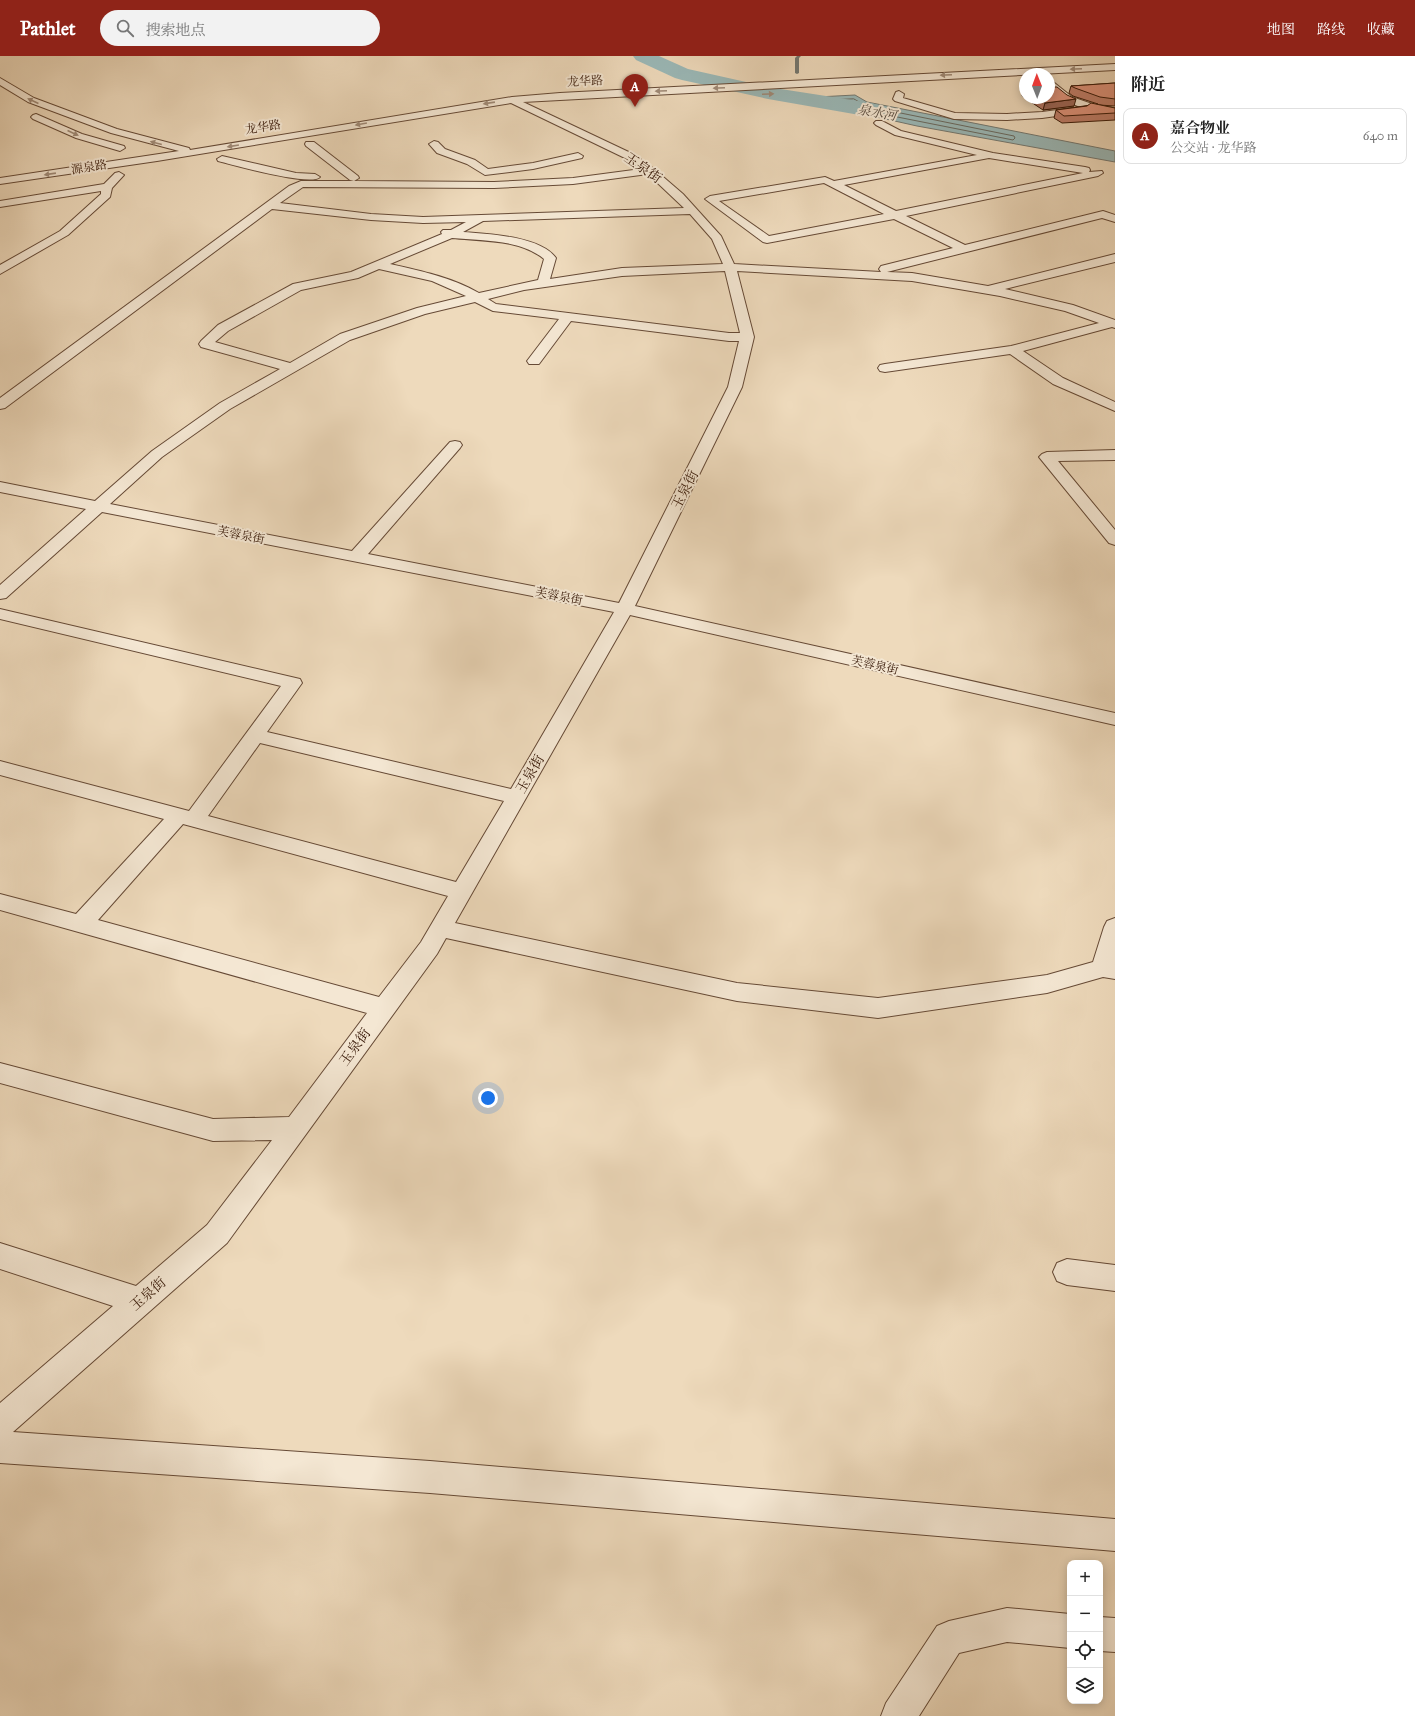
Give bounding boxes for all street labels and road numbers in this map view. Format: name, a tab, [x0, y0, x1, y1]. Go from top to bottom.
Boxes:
street label: 龙华路	[567, 73, 603, 89]
street label: 龙华路	[244, 117, 282, 137]
street label: 玉泉街	[621, 149, 665, 187]
street label: 源泉路	[70, 157, 108, 177]
street label: 玉泉街	[668, 467, 702, 513]
street label: 芙蓉泉街	[216, 524, 267, 547]
street label: 芙蓉泉街	[534, 585, 585, 608]
street label: 芙蓉泉街	[850, 653, 901, 677]
street label: 玉泉街	[512, 752, 548, 796]
street label: 玉泉街	[336, 1025, 374, 1069]
street label: 玉泉街	[127, 1274, 169, 1314]

